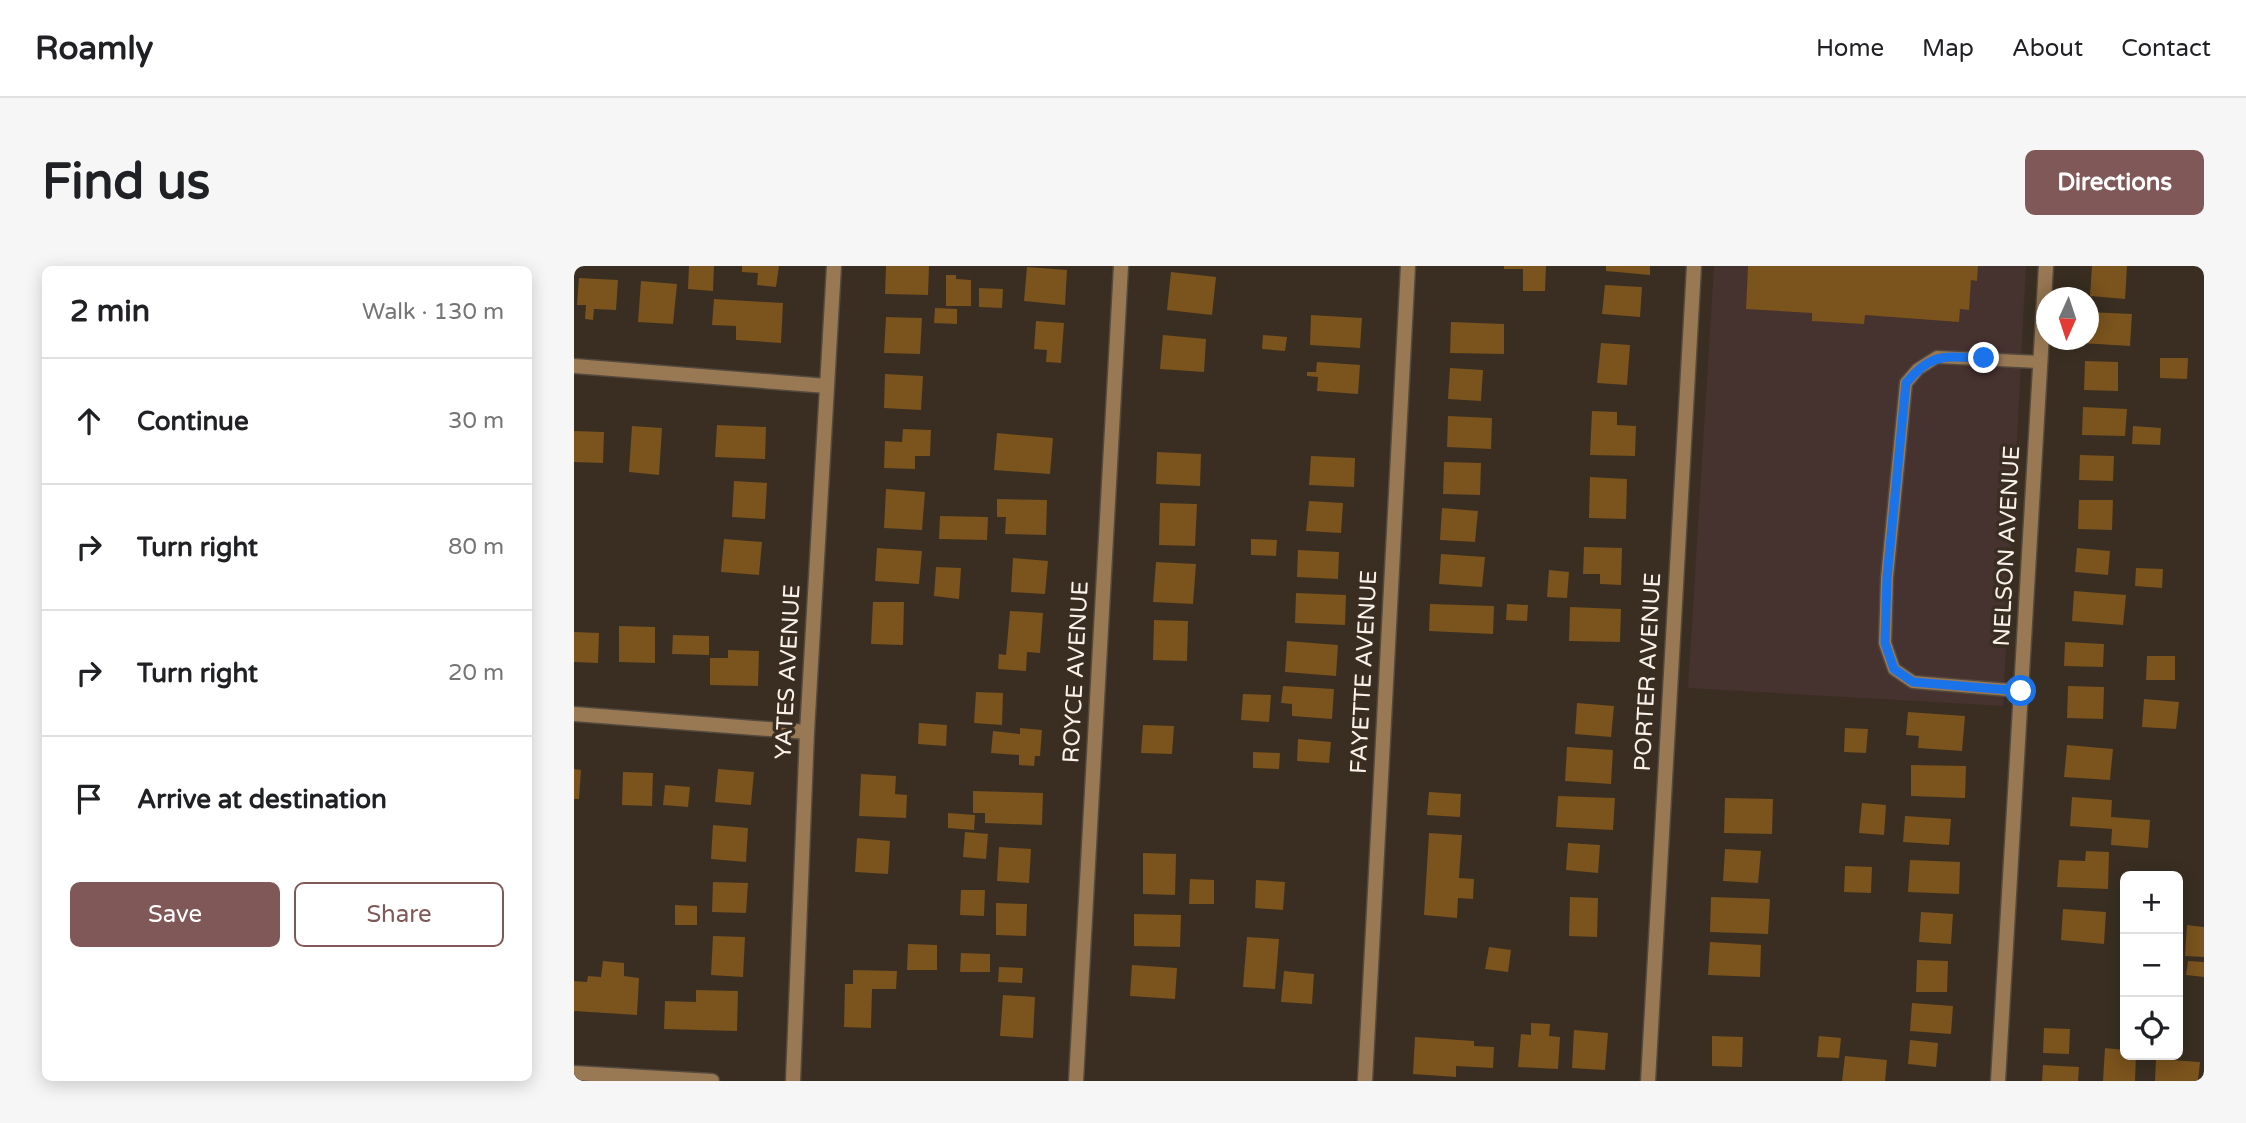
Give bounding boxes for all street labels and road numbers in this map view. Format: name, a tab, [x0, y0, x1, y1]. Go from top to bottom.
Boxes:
street label: NELSON AVENUE	[1988, 445, 2026, 647]
street label: FAYETTE AVENUE	[1345, 569, 1383, 775]
street label: PORTER AVENUE	[1629, 572, 1667, 772]
street label: ROYCE AVENUE	[1057, 580, 1095, 764]
street label: YATES AVENUE	[769, 584, 807, 760]

